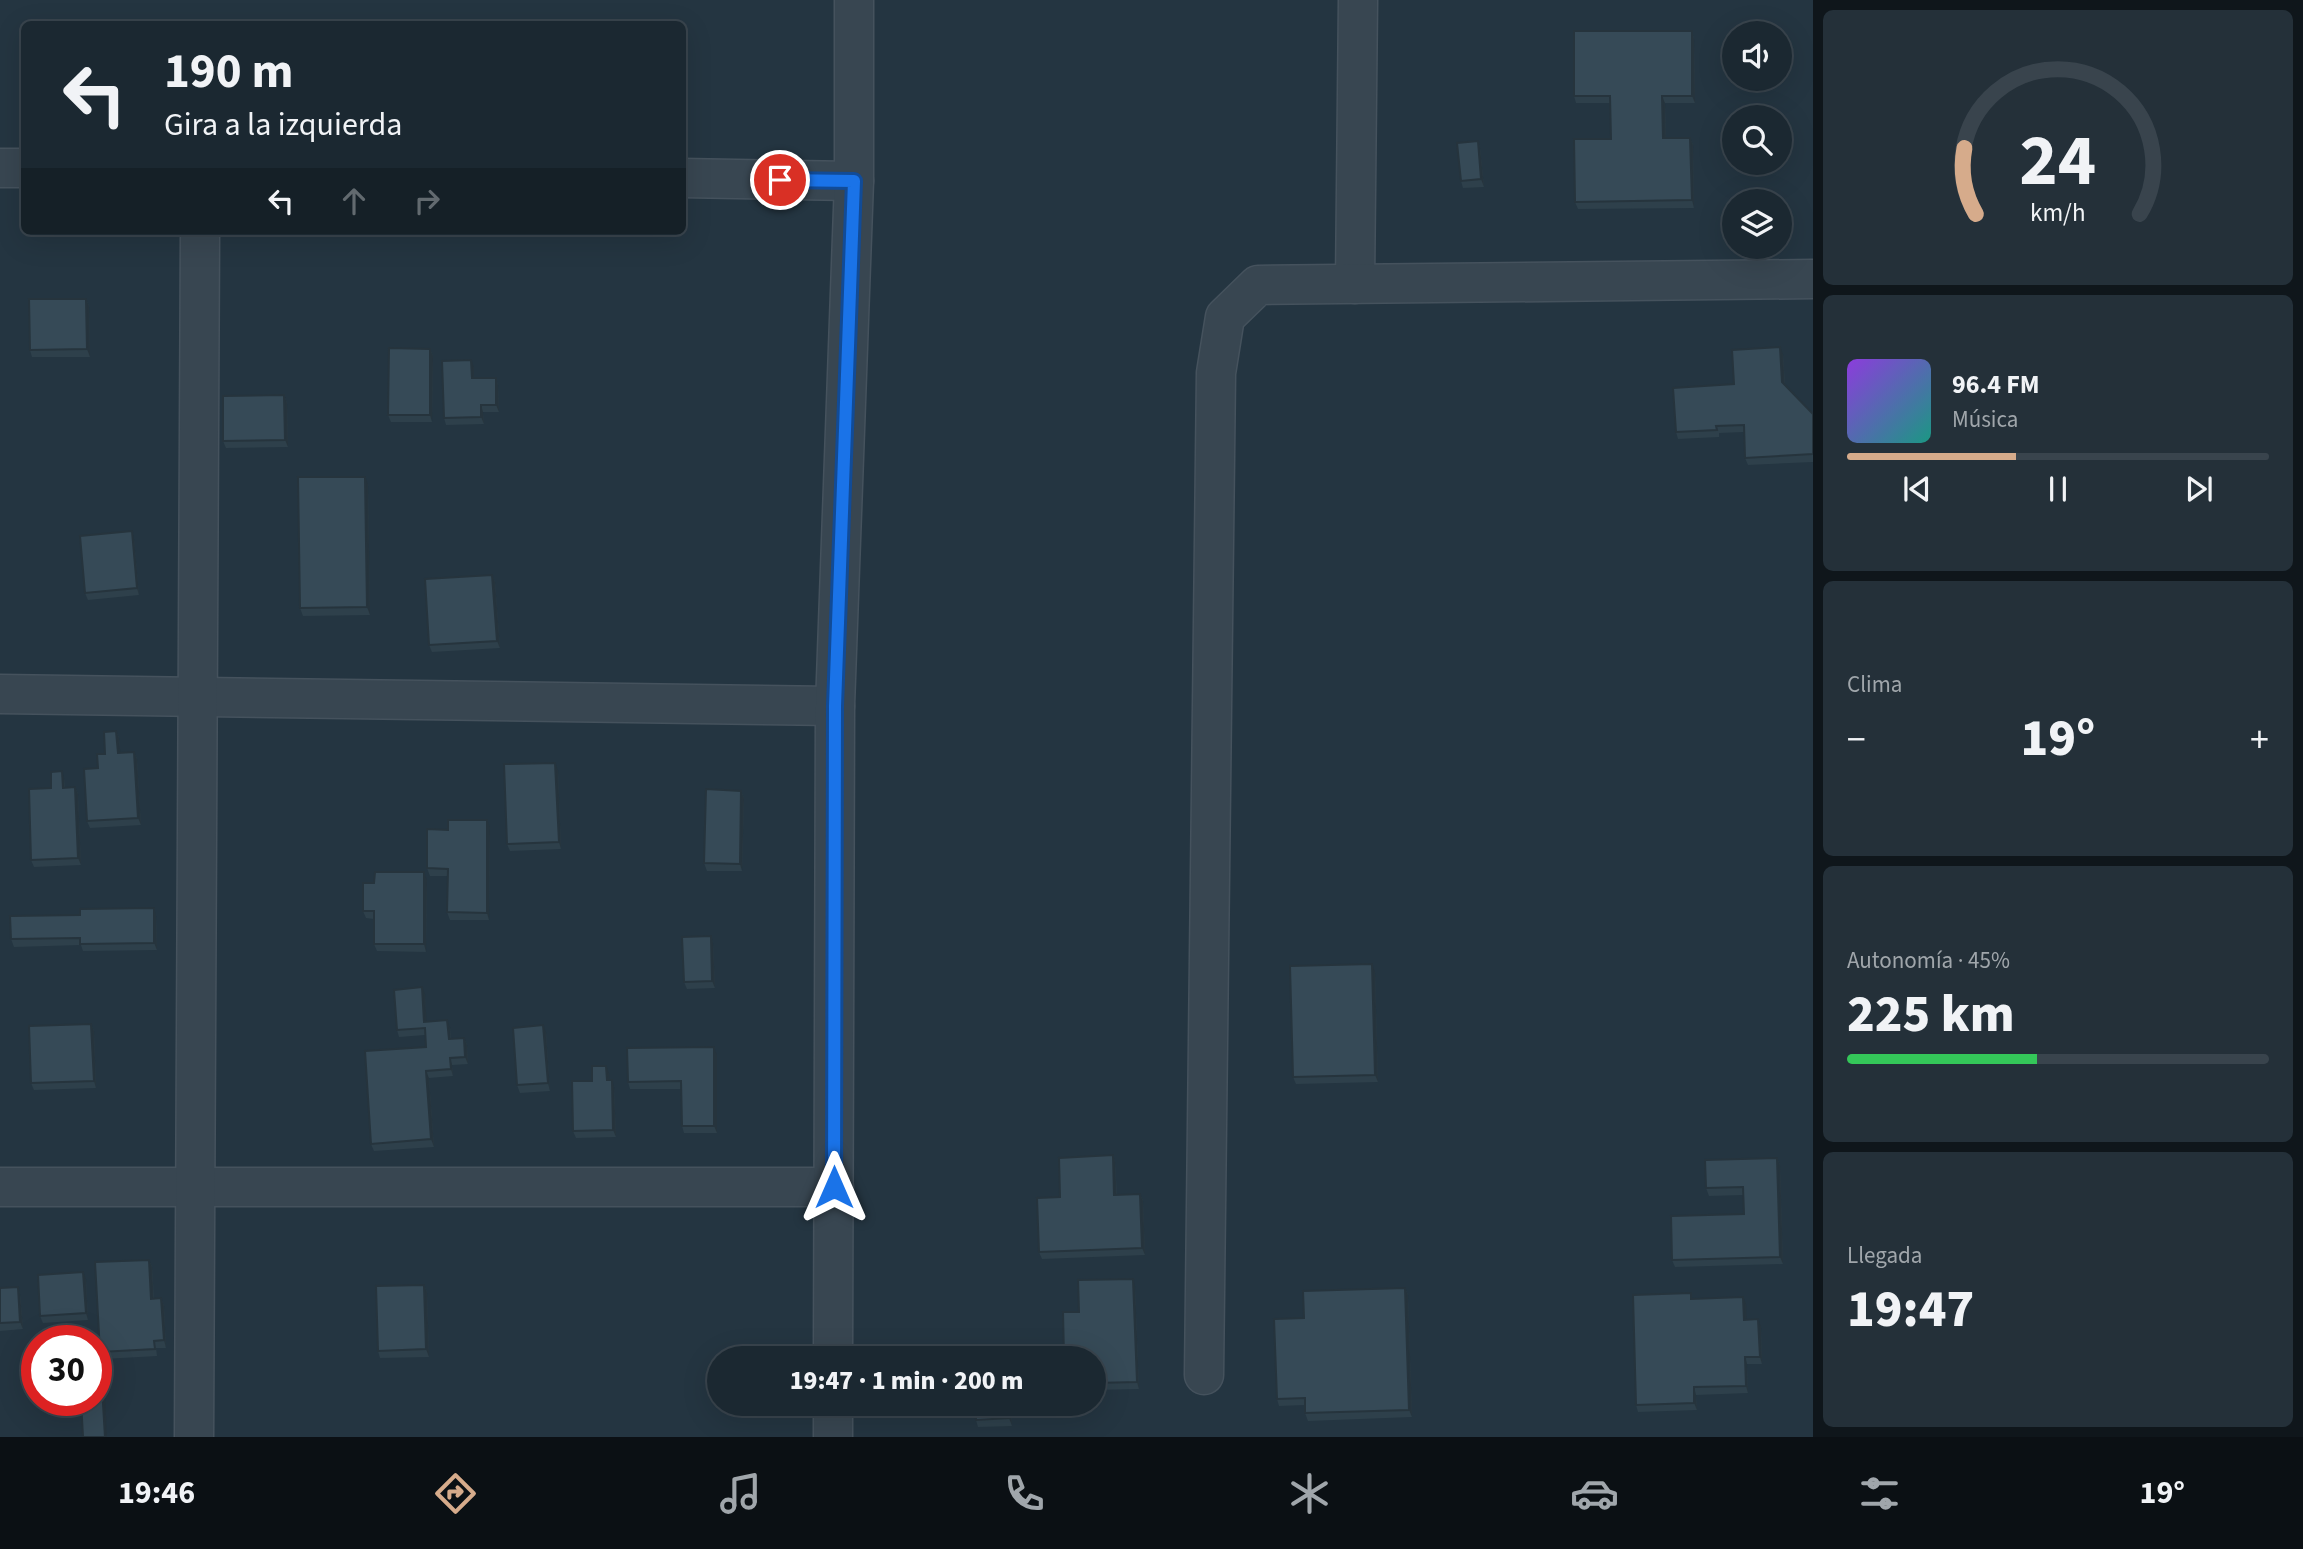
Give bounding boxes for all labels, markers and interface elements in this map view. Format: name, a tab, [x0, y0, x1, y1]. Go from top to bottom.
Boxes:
map controls	[1722, 21, 1792, 259]
button: sound	[1722, 21, 1792, 91]
text: 190 m	[164, 37, 293, 107]
icon: left	[49, 49, 140, 140]
text: Gira a la izquierda	[164, 102, 402, 148]
button: search	[1722, 105, 1792, 175]
text: 24	[2020, 109, 2096, 213]
pin	[750, 150, 810, 210]
icon: arrive	[761, 161, 799, 199]
icon: left	[262, 182, 300, 220]
icon: ahead	[335, 182, 373, 220]
icon: right	[408, 182, 446, 220]
button: layers	[1722, 189, 1792, 259]
text: km/h	[2030, 195, 2086, 231]
text: 96.4 FM	[1952, 366, 2040, 403]
text: Música	[1952, 403, 2018, 436]
icon: previous	[1898, 470, 1936, 508]
icon: pause	[2039, 470, 2077, 508]
icon: next	[2180, 470, 2218, 508]
text: Clima	[1847, 668, 1902, 701]
text: 19°	[2021, 702, 2095, 776]
text: −	[1847, 713, 1866, 767]
text: +	[2250, 713, 2269, 767]
text: Autonomía · 45%	[1847, 944, 2010, 977]
text: 225 km	[1847, 978, 2015, 1052]
position arrow	[797, 1150, 871, 1224]
text: Llegada	[1847, 1239, 1922, 1272]
text: 19:47	[1847, 1273, 1974, 1347]
speed limit sign: 30	[21, 1325, 112, 1416]
text: 19:47 · 1 min · 200 m	[790, 1362, 1023, 1399]
icon: directions	[431, 1469, 480, 1518]
icon: music	[716, 1469, 765, 1518]
icon: phone	[1000, 1469, 1049, 1518]
icon: climate	[1285, 1469, 1334, 1518]
icon: car	[1570, 1469, 1619, 1518]
icon: filters	[1855, 1469, 1904, 1518]
text: 19:46	[118, 1470, 195, 1516]
text: 19°	[2140, 1470, 2185, 1516]

